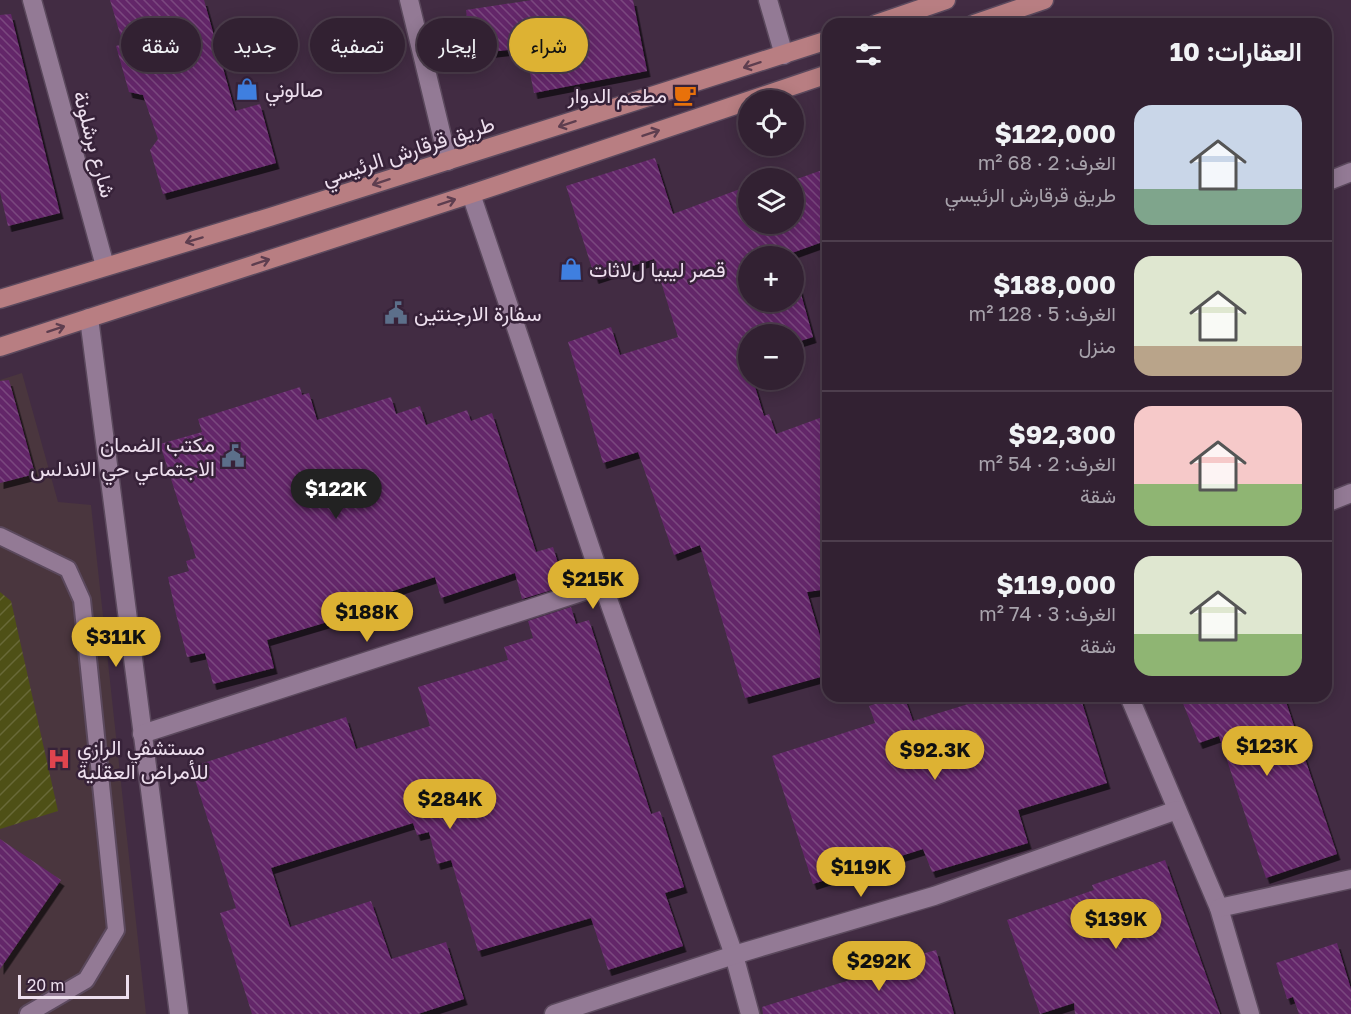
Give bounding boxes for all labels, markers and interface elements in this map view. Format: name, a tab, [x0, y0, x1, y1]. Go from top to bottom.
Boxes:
chip: شقة	[121, 18, 201, 72]
chip: جديد	[213, 18, 298, 72]
chip: تصفية	[310, 18, 405, 72]
chip: إيجار	[417, 18, 497, 72]
chip: شراء	[509, 18, 588, 72]
text: العقارات: 10	[1170, 36, 1302, 67]
icon: filters	[852, 38, 885, 71]
one-way arrow	[743, 60, 762, 71]
shop icon: صالوني	[234, 76, 260, 102]
place label: صالوني	[265, 76, 323, 107]
place label: مطعم الدوار	[567, 82, 667, 110]
cafe icon: مطعم الدوار	[672, 82, 698, 108]
street label: شارع برشلونة	[66, 88, 122, 201]
map controls	[738, 90, 804, 390]
button: locate	[738, 90, 804, 156]
street label: طريق قرقارش الرئيسي	[318, 110, 499, 195]
text: $122,000	[994, 118, 1116, 149]
one-way arrow	[557, 119, 576, 130]
one-way arrow	[641, 127, 660, 138]
icon: home	[1182, 129, 1254, 201]
text: الغرف: 2 · 68 m²	[978, 150, 1116, 174]
button: layers	[738, 168, 804, 234]
one-way arrow	[372, 177, 391, 188]
text: طريق قرقارش الرئيسي	[945, 182, 1116, 206]
one-way arrow	[437, 196, 456, 207]
one-way arrow	[185, 235, 204, 246]
button: +	[738, 246, 804, 312]
one-way arrow	[251, 256, 270, 267]
shop icon: قصر ليبيا لﻻثات	[558, 256, 584, 282]
place label: قصر ليبيا لﻻثات	[589, 256, 726, 283]
text: $188,000	[993, 269, 1116, 300]
icon: home	[1182, 280, 1254, 352]
public building icon: سفارة الارجنتين	[383, 300, 409, 326]
place label: سفارة الارجنتين	[414, 300, 542, 327]
text: الغرف: 5 · 128 m²	[968, 301, 1116, 325]
one-way arrow	[46, 323, 65, 334]
button: −	[738, 324, 804, 390]
text: منزل	[1079, 333, 1116, 357]
text: $92,300	[1008, 419, 1116, 450]
icon: home	[1182, 430, 1254, 502]
place label: مكتب الضمان الاجتماعي حي الاندلس	[30, 431, 215, 486]
public building icon: مكتب الضمان الاجتماعي حي الاندلس	[220, 443, 246, 469]
text: الغرف: 2 · 54 m²	[978, 451, 1116, 475]
pin: $122K	[294, 469, 378, 520]
text: $122K	[305, 476, 367, 500]
text: شقة	[1080, 483, 1116, 507]
pin: $215K	[551, 559, 635, 610]
text: $215K	[562, 566, 624, 590]
text: $119,000	[996, 569, 1116, 600]
icon: home	[1182, 580, 1254, 652]
pin: $188K	[325, 592, 409, 643]
text: $188K	[335, 599, 399, 623]
text: الغرف: 3 · 74 m²	[979, 601, 1116, 625]
pin: $311K	[74, 617, 158, 668]
text: $311K	[86, 624, 146, 648]
text: شقة	[1080, 633, 1116, 657]
pin: $123K	[1225, 726, 1309, 777]
pin: $92.3K	[886, 730, 984, 781]
text: $123K	[1236, 733, 1298, 757]
place label: مستشفي الرازي للأمراض العقلية	[77, 734, 208, 785]
text: $92.3K	[899, 737, 971, 761]
hospital icon: مستشفي الرازي للأمراض العقلية	[46, 746, 72, 772]
pin: $284K	[408, 779, 492, 830]
text: $284K	[417, 786, 483, 810]
pin: $119K	[819, 847, 903, 898]
text: $119K	[830, 854, 892, 878]
pin: $139K	[1074, 899, 1158, 950]
text: $139K	[1084, 906, 1148, 930]
pin: $292K	[837, 941, 921, 992]
text: $292K	[847, 948, 912, 972]
scale bar	[18, 972, 129, 1000]
text: 20 m	[27, 975, 64, 995]

